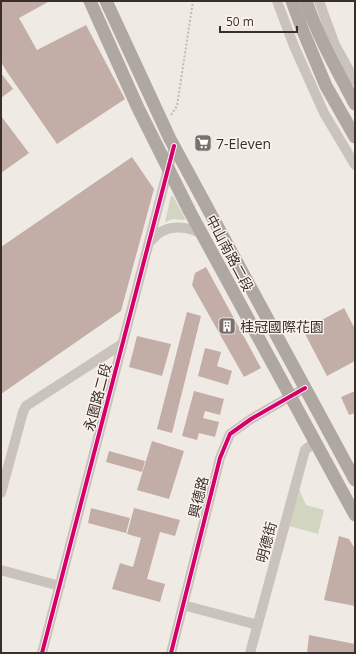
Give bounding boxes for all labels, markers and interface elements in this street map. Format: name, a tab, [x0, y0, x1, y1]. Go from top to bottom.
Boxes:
scale bar	[220, 8, 297, 34]
text: 50 m	[226, 13, 254, 30]
supermarket icon: 7-Eleven	[193, 133, 213, 153]
place label: 7-Eleven	[216, 134, 271, 153]
street label: 中山南路二段	[202, 211, 258, 295]
building icon: 桂冠國際花園	[217, 316, 237, 336]
place label: 桂冠國際花園	[240, 317, 324, 336]
street label: 永園路二段	[79, 361, 115, 433]
street label: 興德路	[184, 474, 212, 520]
street label: 明德街	[251, 519, 281, 565]

